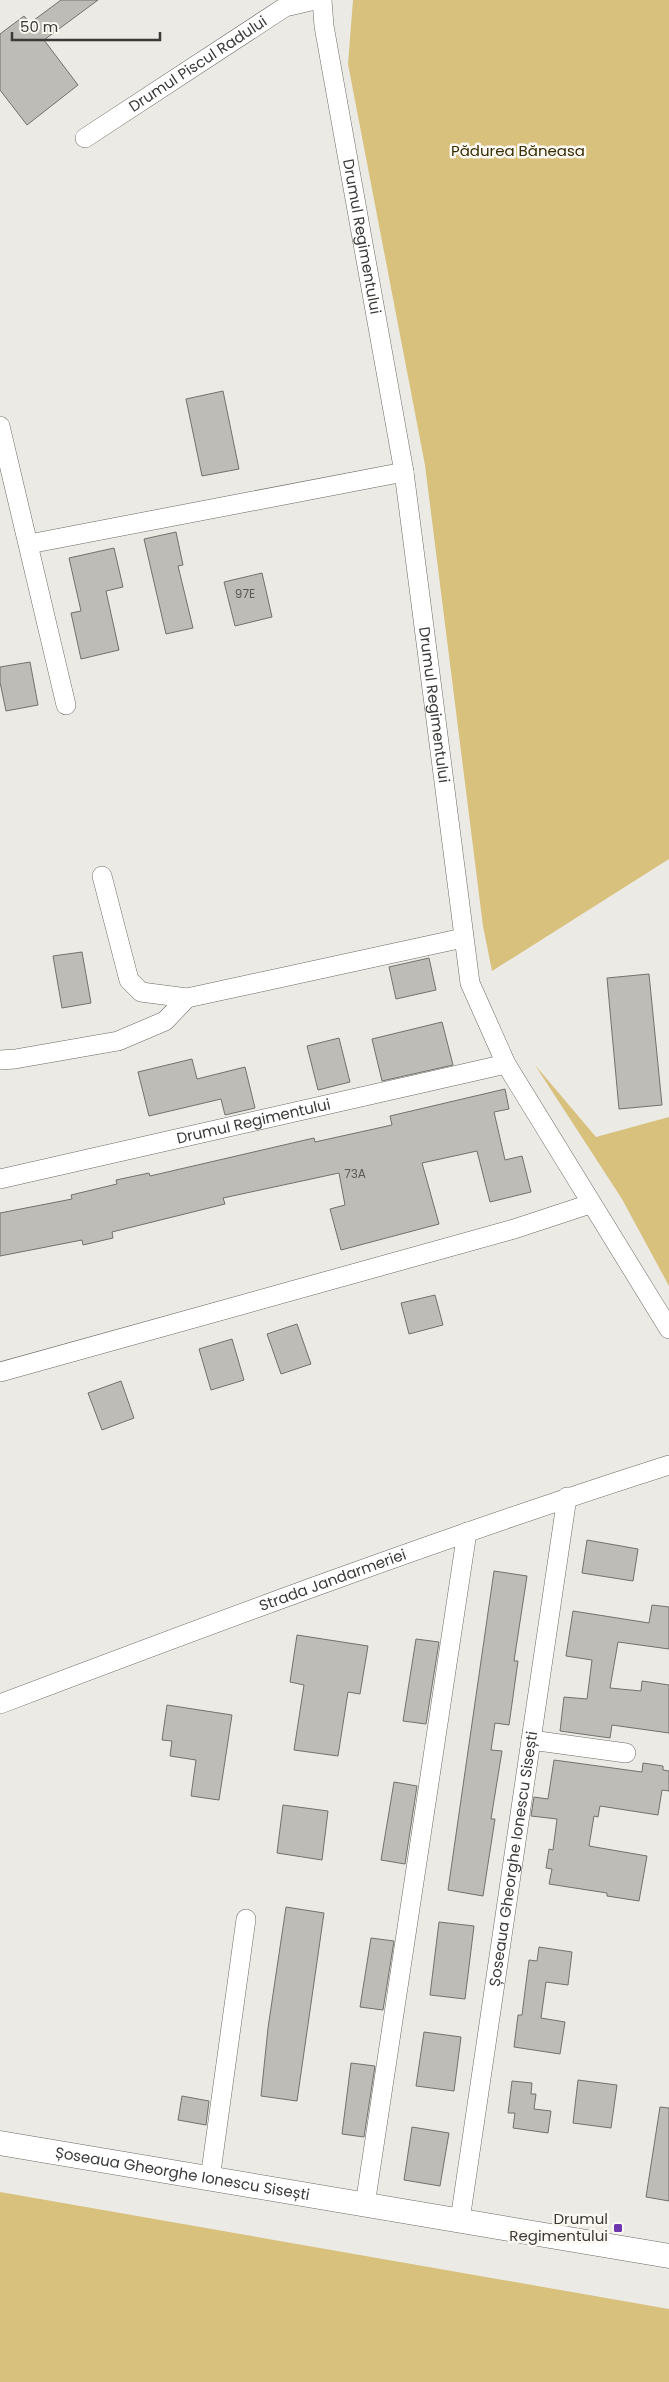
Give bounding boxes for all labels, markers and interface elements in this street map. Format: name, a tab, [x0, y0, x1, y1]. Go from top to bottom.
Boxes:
scale bar	[12, 10, 160, 42]
street label: Drumul Piscul Radului	[124, 11, 271, 117]
text: 50 m	[20, 16, 58, 37]
park label: Pădurea Băneasa	[451, 140, 585, 161]
street label: Drumul Regimentului	[338, 157, 386, 316]
house number: 97E	[235, 585, 255, 602]
street label: Drumul Regimentului	[414, 625, 455, 784]
street label: Drumul Regimentului	[174, 1093, 332, 1149]
house number: 73A	[344, 1165, 366, 1182]
street label: Strada Jandarmeriei	[256, 1544, 409, 1616]
street label: Șoseaua Gheorghe Ionescu Sisești	[484, 1730, 542, 1988]
street label: Șoseaua Gheorghe Ionescu Sisești	[54, 2141, 311, 2205]
place label: Drumul Regimentului	[509, 2208, 608, 2246]
marker: Drumul Regimentului	[612, 2222, 624, 2234]

